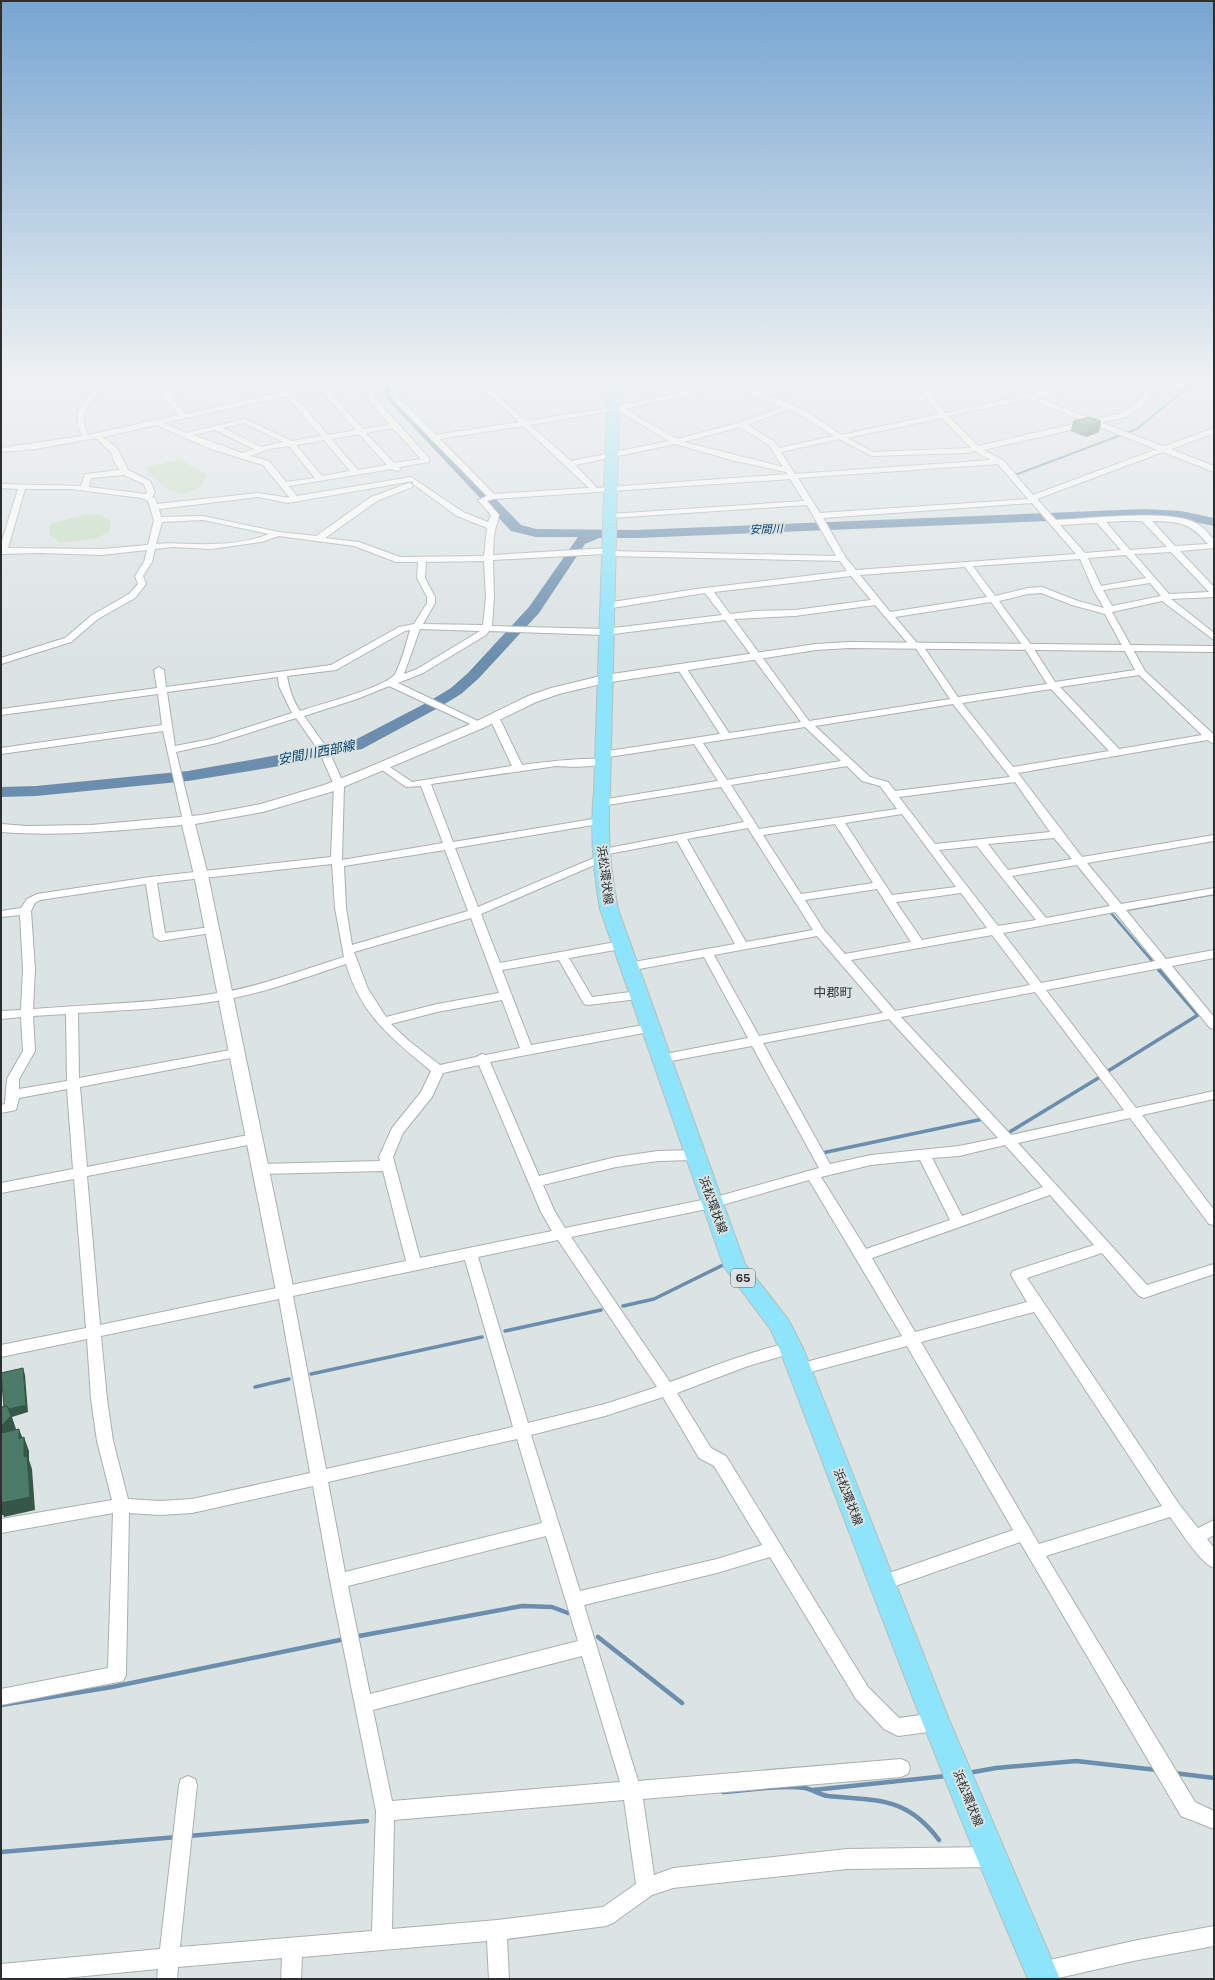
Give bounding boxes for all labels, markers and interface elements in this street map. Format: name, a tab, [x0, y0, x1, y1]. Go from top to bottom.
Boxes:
water label: 安間川	[749, 522, 784, 536]
water label: 安間川西部線	[276, 737, 358, 767]
street label: 浜松環状線	[594, 844, 616, 906]
district label: 中郡町	[813, 985, 853, 1000]
street label: 浜松環状線	[696, 1174, 730, 1236]
road number: 65	[731, 1269, 755, 1287]
street label: 浜松環状線	[831, 1466, 865, 1528]
street label: 浜松環状線	[950, 1768, 986, 1828]

